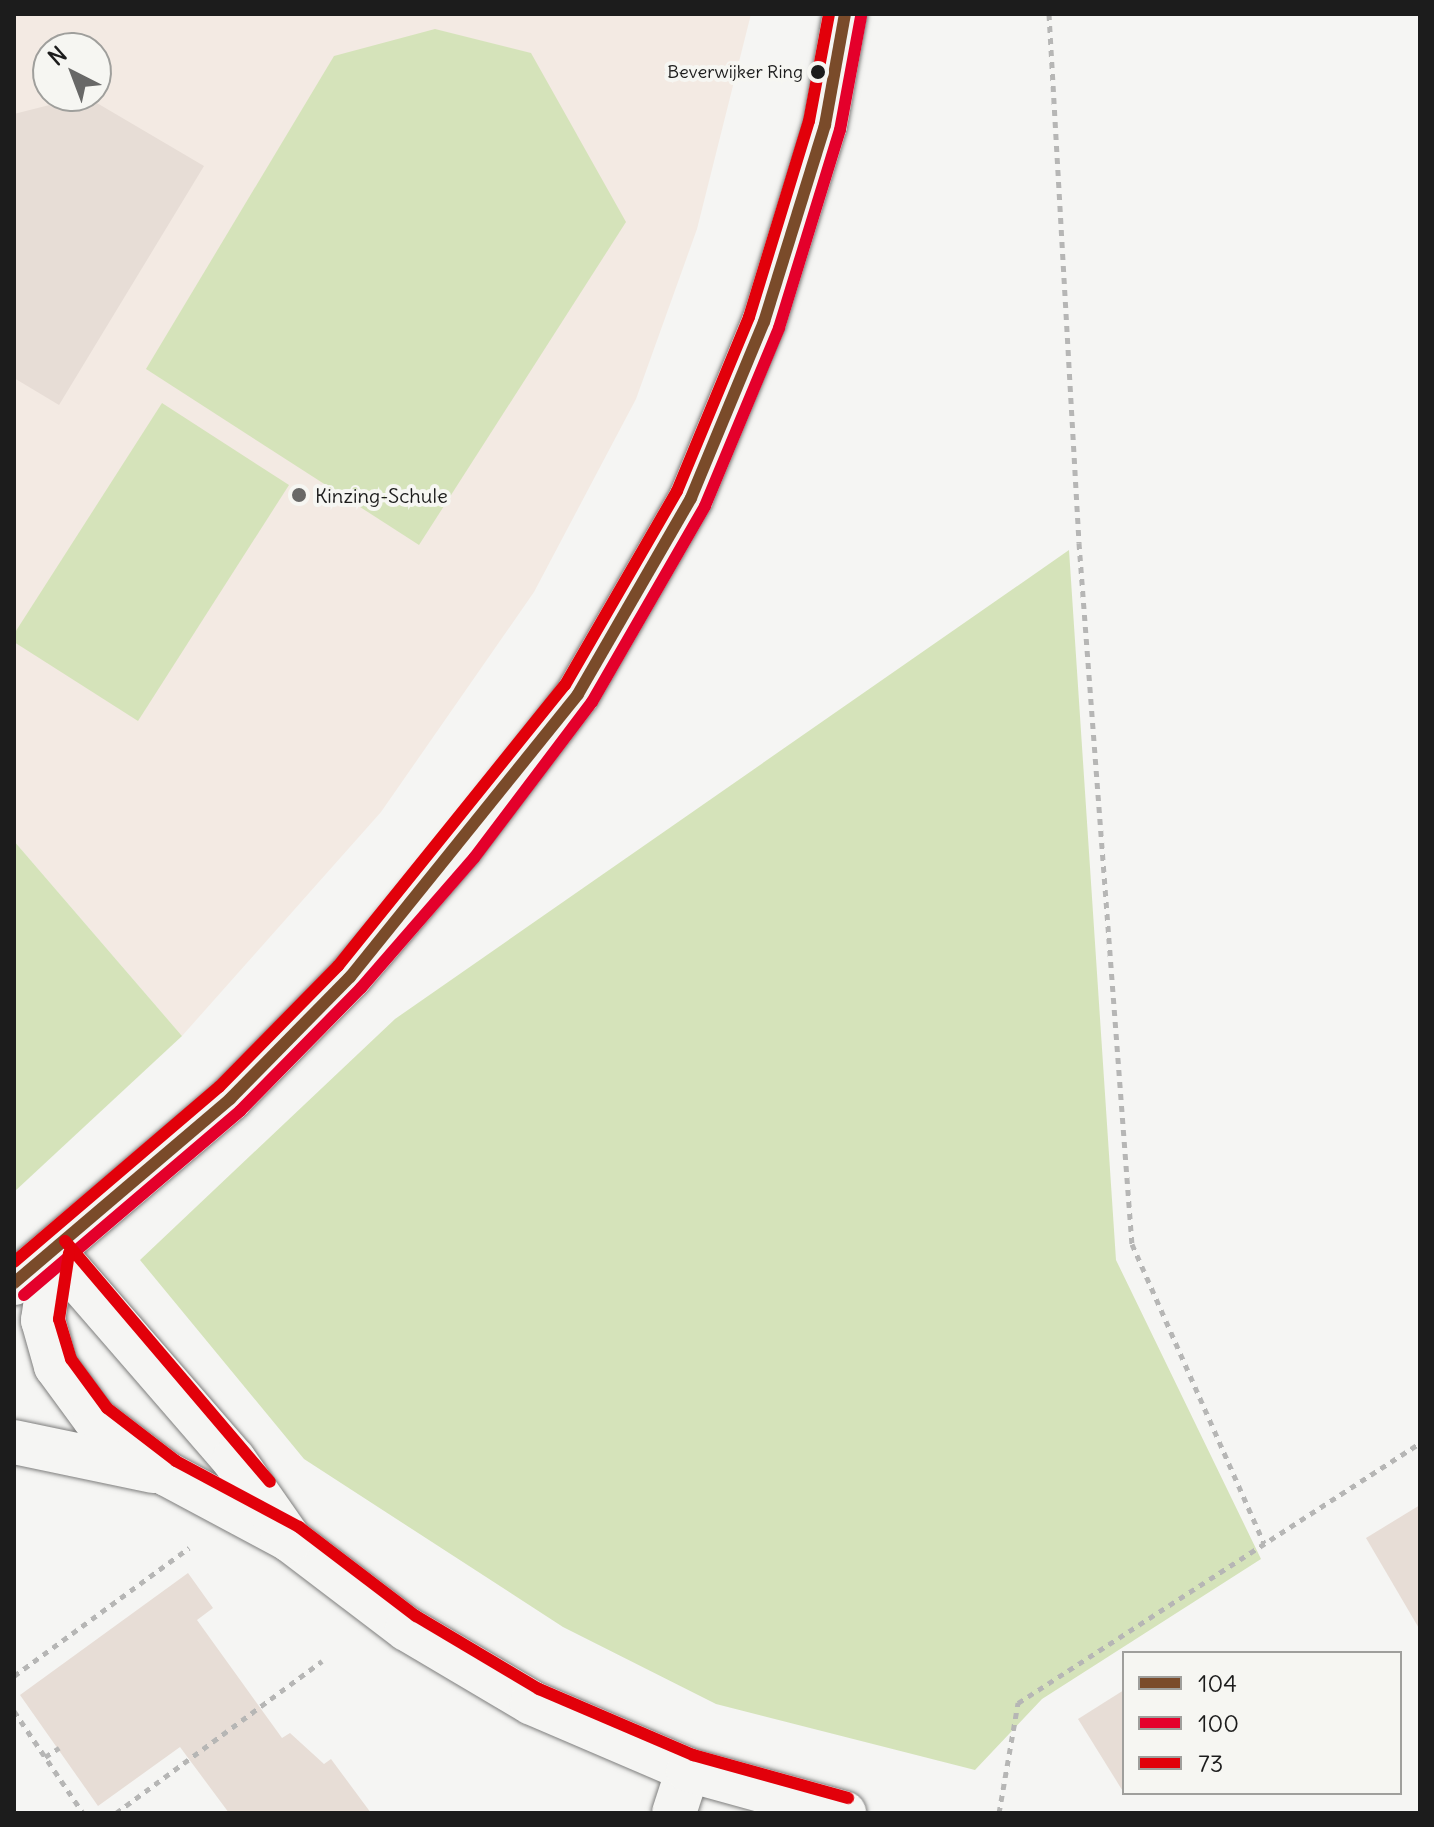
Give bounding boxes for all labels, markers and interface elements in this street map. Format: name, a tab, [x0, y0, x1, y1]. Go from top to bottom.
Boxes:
north arrow	[32, 32, 112, 112]
text: N	[42, 40, 72, 71]
place label: Beverwijker Ring	[667, 61, 803, 83]
marker: Beverwijker Ring	[810, 64, 826, 80]
place label: Kinzing-Schule	[315, 483, 448, 507]
marker: Kinzing-Schule	[290, 486, 308, 504]
legend	[1122, 1651, 1402, 1795]
text: 104	[1198, 1668, 1237, 1698]
text: 100	[1198, 1708, 1239, 1738]
text: 73	[1198, 1748, 1223, 1778]

